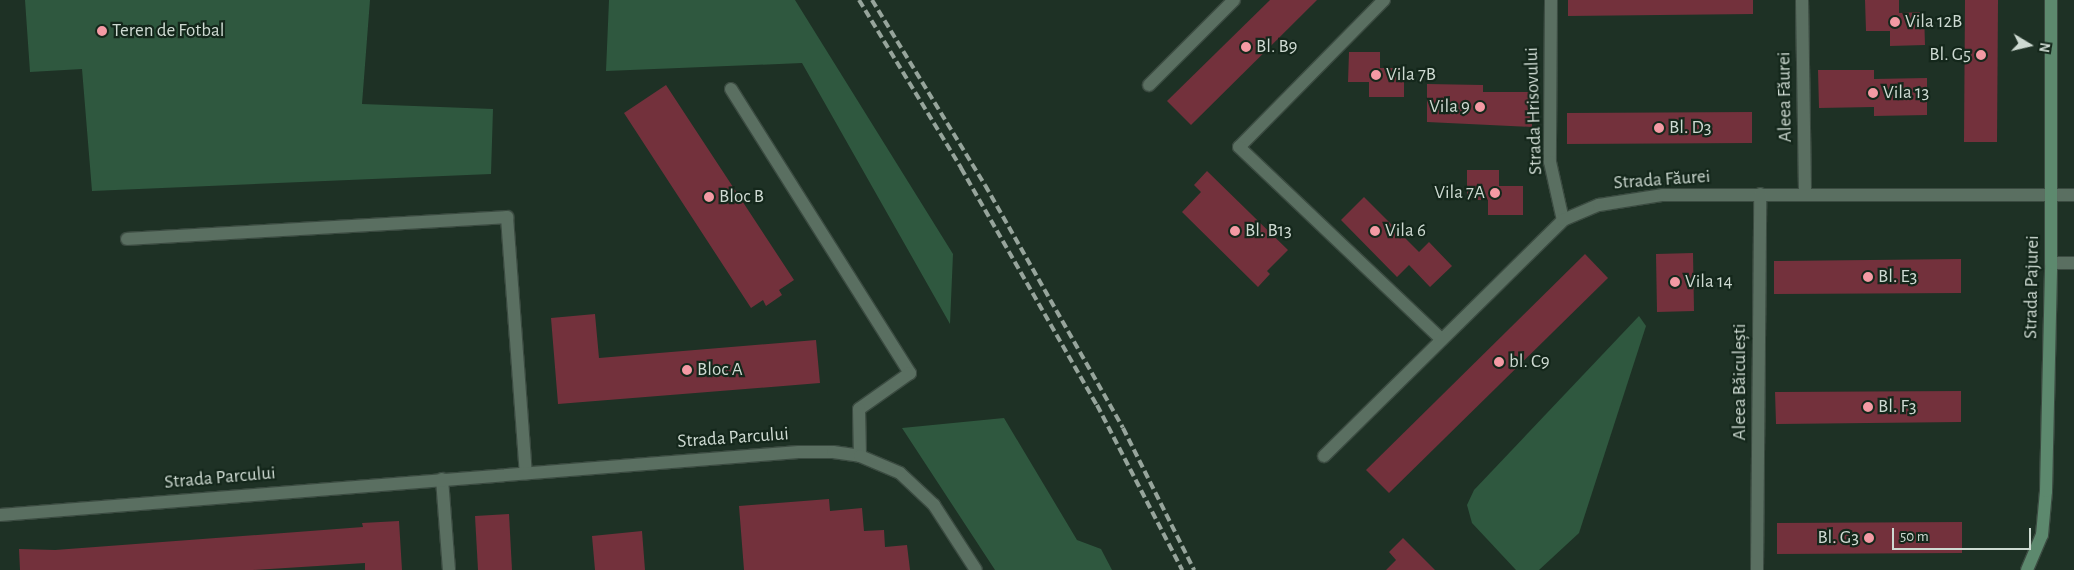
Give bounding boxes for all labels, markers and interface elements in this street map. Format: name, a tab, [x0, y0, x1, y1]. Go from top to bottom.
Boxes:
place label: Vila 12B	[1905, 11, 1962, 33]
marker: Vila 12B	[1889, 16, 1901, 28]
place label: Teren de Fotbal	[112, 20, 225, 42]
north arrow	[2004, 20, 2054, 70]
marker: Teren de Fotbal	[96, 25, 108, 37]
place label: Bl. B9	[1256, 36, 1298, 58]
marker: Bl. B9	[1240, 41, 1252, 53]
text: N	[2036, 41, 2051, 53]
place label: Bl. G5	[1929, 44, 1971, 66]
street label: Strada Hrisovului	[1520, 47, 1548, 175]
marker: Bl. G5	[1975, 49, 1987, 61]
street label: Aleea Făurei	[1773, 52, 1797, 142]
place label: Vila 7B	[1386, 64, 1436, 86]
marker: Vila 7B	[1370, 69, 1382, 81]
place label: Vila 13	[1883, 82, 1929, 104]
marker: Vila 13	[1867, 87, 1879, 99]
place label: Vila 9	[1429, 96, 1470, 118]
marker: Vila 9	[1474, 101, 1486, 113]
place label: Bl. D3	[1669, 117, 1711, 139]
marker: Bl. D3	[1653, 122, 1665, 134]
street label: Strada Făurei	[1613, 165, 1711, 195]
place label: Vila 7A	[1434, 182, 1485, 204]
place label: Bloc B	[719, 186, 764, 208]
marker: Vila 7A	[1489, 187, 1501, 199]
marker: Bloc B	[703, 191, 715, 203]
place label: Bl. B13	[1245, 220, 1292, 242]
place label: Vila 6	[1385, 220, 1426, 242]
marker: Bl. B13	[1229, 225, 1241, 237]
marker: Vila 6	[1369, 225, 1381, 237]
street label: Strada Pajurei	[2020, 235, 2044, 339]
place label: Bl. E3	[1878, 266, 1917, 288]
place label: Vila 14	[1685, 271, 1733, 293]
marker: Bl. E3	[1862, 271, 1874, 283]
marker: Vila 14	[1669, 276, 1681, 288]
street label: Aleea Băiculești	[1729, 324, 1751, 440]
place label: bl. C9	[1509, 351, 1550, 373]
marker: bl. C9	[1493, 356, 1505, 368]
place label: Bloc A	[697, 359, 743, 381]
marker: Bloc A	[681, 364, 693, 376]
place label: Bl. F3	[1878, 396, 1916, 418]
marker: Bl. F3	[1862, 401, 1874, 413]
street label: Strada Parcului	[677, 423, 789, 453]
street label: Strada Parcului	[163, 462, 277, 494]
scale bar	[1894, 518, 2033, 550]
place label: Bl. G3	[1817, 527, 1859, 549]
text: 50 m	[1900, 529, 1929, 544]
marker: Bl. G3	[1863, 532, 1875, 544]

